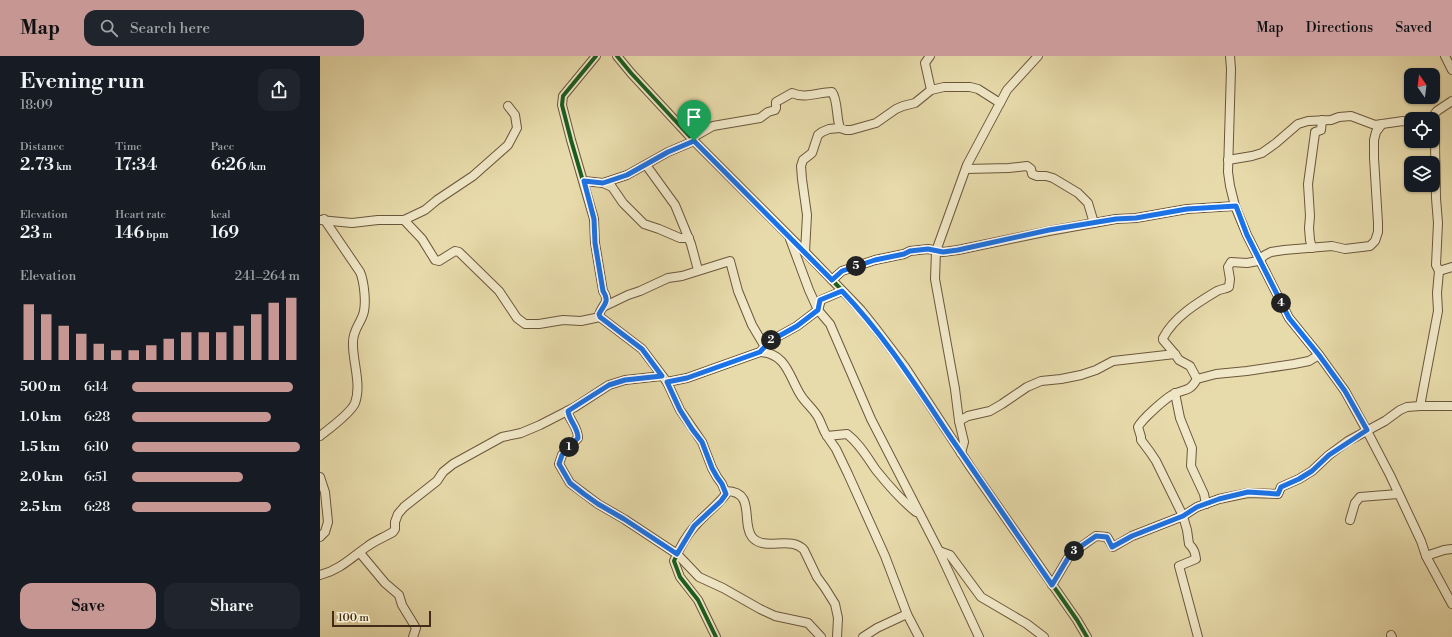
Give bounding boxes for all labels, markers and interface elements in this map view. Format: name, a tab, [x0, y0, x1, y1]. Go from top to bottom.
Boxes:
search box	[84, 10, 364, 46]
text: Map	[20, 16, 60, 40]
icon: search	[98, 17, 120, 39]
text: Search here	[130, 19, 210, 38]
text: Map	[1256, 19, 1284, 37]
text: Directions	[1306, 19, 1373, 37]
text: Saved	[1395, 19, 1432, 37]
text: Evening run	[20, 68, 145, 95]
north arrow	[1404, 68, 1440, 104]
map controls	[1404, 68, 1440, 192]
button: share	[258, 69, 300, 111]
text: 18:09	[20, 97, 53, 113]
pin	[677, 100, 711, 141]
icon: arrive	[683, 106, 705, 128]
button: locate	[1404, 112, 1440, 148]
text: Distance	[20, 140, 64, 154]
text: Time	[115, 140, 142, 154]
text: Pace	[211, 140, 234, 154]
text: 2.73	[20, 154, 54, 176]
text: 17:34	[115, 154, 157, 176]
text: 6:26	[211, 154, 247, 176]
button: layers	[1404, 156, 1440, 192]
text: km	[54, 160, 72, 174]
text: /km	[247, 160, 266, 174]
text: Elevation	[20, 208, 68, 222]
text: Heart rate	[115, 208, 166, 222]
text: kcal	[211, 208, 231, 222]
text: 23	[20, 222, 40, 244]
text: 146	[115, 222, 144, 244]
text: 169	[211, 222, 239, 244]
text: m	[40, 228, 52, 242]
text: bpm	[144, 228, 169, 242]
pin: 5	[846, 256, 866, 276]
text: 5	[853, 259, 859, 273]
text: Elevation	[20, 268, 76, 284]
text: 241–264 m	[235, 268, 300, 284]
pin: 4	[1271, 293, 1291, 313]
text: 4	[1277, 296, 1285, 310]
pin: 2	[761, 330, 781, 350]
text: 2	[768, 333, 774, 347]
text: 500 m	[20, 379, 61, 395]
text: 6:14	[84, 379, 108, 395]
text: 1.0 km	[20, 409, 61, 425]
text: 6:28	[84, 409, 110, 425]
pin: 1	[559, 437, 579, 457]
text: 1.5 km	[20, 439, 60, 455]
text: 6:10	[84, 439, 109, 455]
text: 1	[566, 440, 572, 454]
text: 2.0 km	[20, 469, 63, 485]
text: 6:51	[84, 469, 108, 485]
text: 2.5 km	[20, 499, 62, 515]
text: 6:28	[84, 499, 110, 515]
pin: 3	[1064, 541, 1084, 561]
text: 3	[1071, 544, 1077, 558]
button: Save	[20, 583, 156, 629]
button: Share	[164, 583, 300, 629]
scale bar	[332, 609, 431, 628]
text: 100 m	[338, 611, 369, 625]

